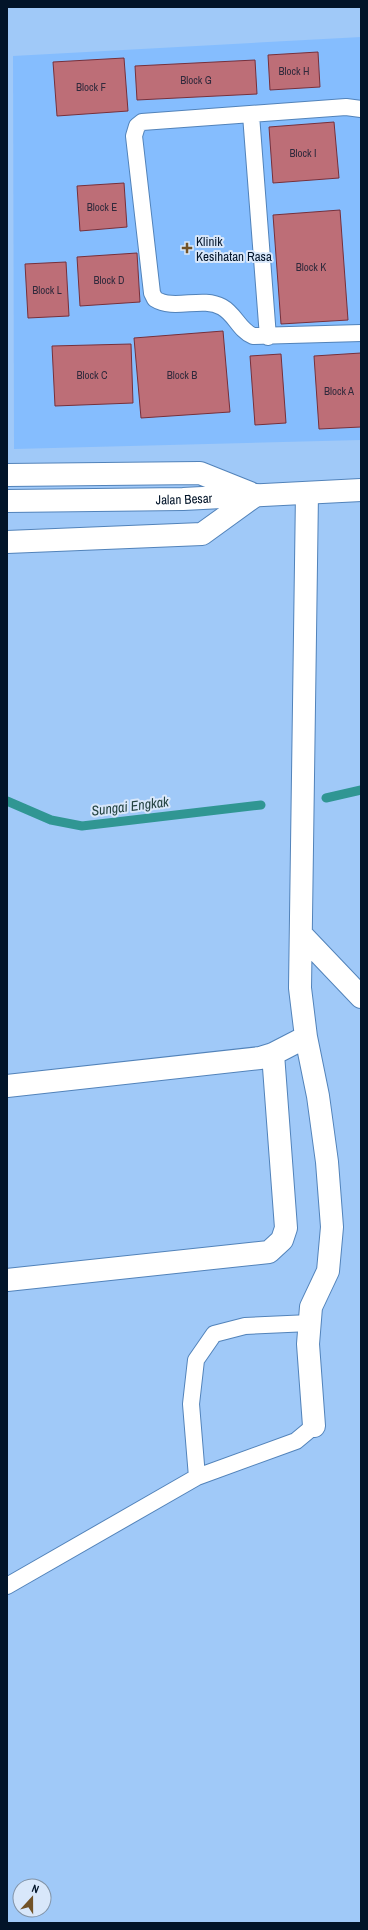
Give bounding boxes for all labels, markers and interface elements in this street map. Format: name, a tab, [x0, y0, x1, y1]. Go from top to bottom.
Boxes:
house number: Block H	[278, 64, 310, 78]
house number: Block G	[180, 73, 212, 87]
house number: Block F	[76, 80, 107, 94]
house number: Block I	[289, 146, 317, 160]
house number: Block E	[87, 200, 117, 214]
place label: Klinik Kesihatan Rasa	[196, 233, 272, 265]
marker: Klinik Kesihatan Rasa	[181, 242, 193, 254]
house number: Block K	[296, 260, 326, 274]
house number: Block D	[93, 273, 125, 287]
house number: Block L	[32, 283, 62, 297]
house number: Block C	[76, 368, 108, 382]
house number: Block B	[167, 368, 197, 382]
house number: Block A	[324, 384, 355, 398]
street label: Jalan Besar	[156, 489, 213, 508]
water label: Sungai Engkak	[90, 792, 171, 820]
north arrow	[12, 1878, 52, 1918]
text: N	[30, 1881, 41, 1896]

